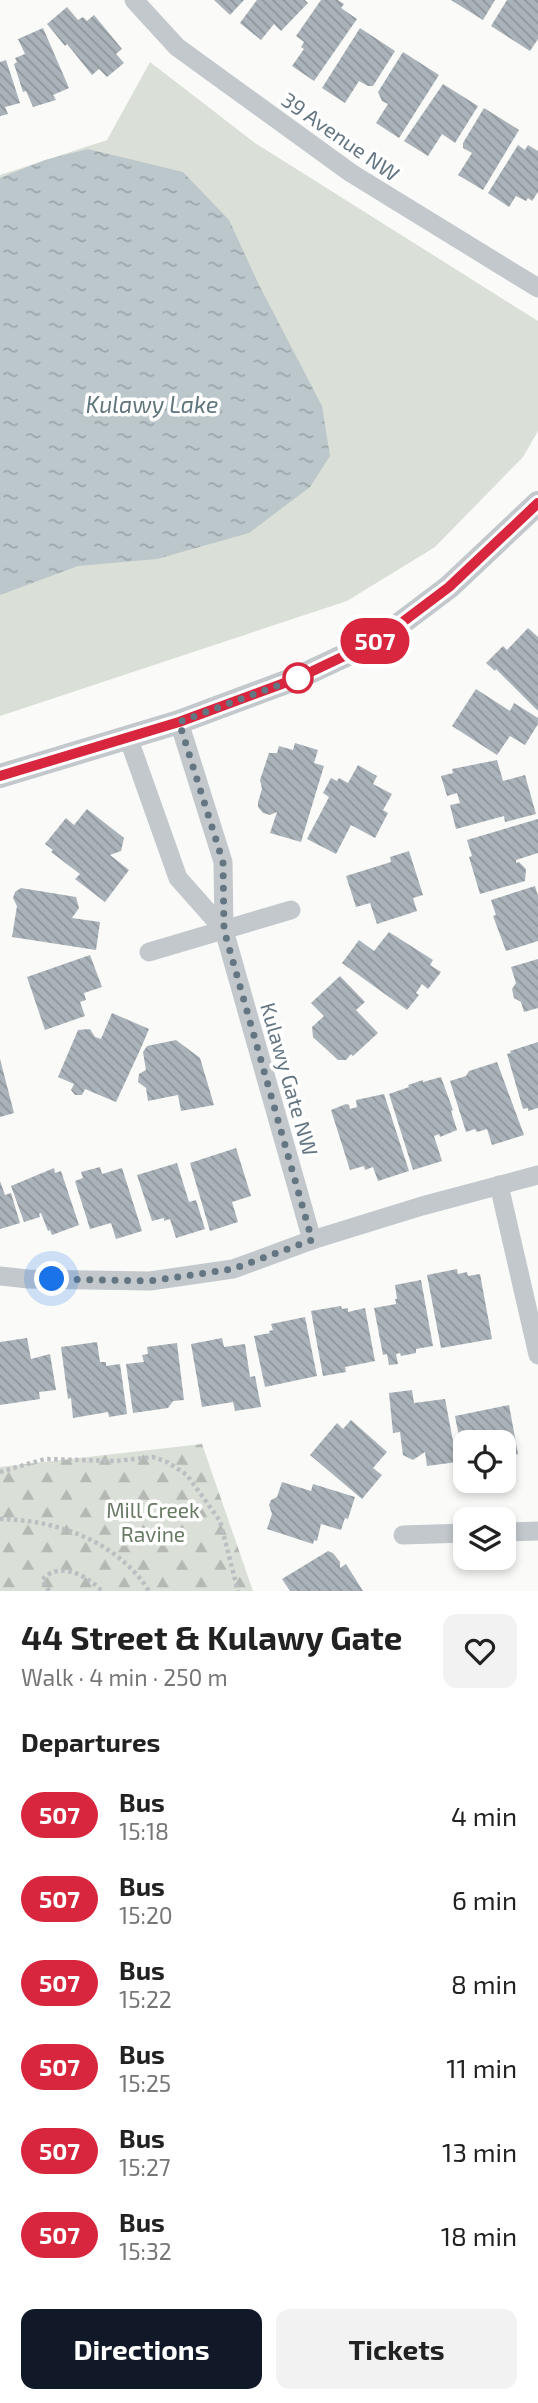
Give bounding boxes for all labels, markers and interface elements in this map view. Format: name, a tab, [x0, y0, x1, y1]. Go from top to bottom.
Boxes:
street label: 39 Avenue NW	[277, 86, 405, 186]
water label: Kulawy Lake	[86, 390, 218, 418]
line badge: 507	[335, 618, 415, 664]
text: 507	[354, 626, 396, 655]
unlabelled marker	[283, 663, 313, 693]
street label: Kulawy Gate NW	[256, 1000, 324, 1159]
your location	[34, 1261, 69, 1296]
map controls	[453, 1430, 516, 1570]
button: locate	[453, 1430, 516, 1493]
park label: Mill Creek Ravine	[106, 1497, 200, 1546]
button: layers	[453, 1507, 516, 1570]
button: heart	[443, 1614, 517, 1688]
text: 44 Street & Kulawy Gate	[21, 1617, 402, 1657]
text: Walk · 4 min · 250 m	[21, 1663, 228, 1691]
text: Departures	[21, 1726, 160, 1757]
text: Bus	[119, 1786, 165, 1817]
text: 507	[39, 1800, 80, 1829]
text: 4 min	[451, 1800, 517, 1831]
text: 15:18	[119, 1817, 169, 1845]
text: Bus	[119, 1870, 165, 1901]
text: 507	[39, 1884, 80, 1913]
text: 6 min	[452, 1884, 517, 1915]
text: 15:20	[119, 1901, 173, 1929]
text: Bus	[119, 1954, 165, 1985]
text: 507	[39, 1968, 80, 1997]
text: 8 min	[451, 1968, 517, 1999]
text: 15:22	[119, 1985, 172, 2013]
text: Bus	[119, 2038, 165, 2069]
text: 507	[39, 2052, 80, 2081]
text: 11 min	[446, 2052, 517, 2083]
text: 15:25	[119, 2069, 171, 2097]
text: Bus	[119, 2122, 165, 2153]
text: 507	[39, 2136, 80, 2165]
text: 13 min	[442, 2136, 517, 2167]
text: 15:27	[119, 2153, 171, 2181]
text: Bus	[119, 2206, 165, 2237]
text: 507	[39, 2220, 80, 2249]
text: 18 min	[441, 2220, 517, 2251]
text: 15:32	[119, 2237, 172, 2265]
button: Directions	[21, 2309, 262, 2389]
button: Tickets	[276, 2309, 517, 2389]

